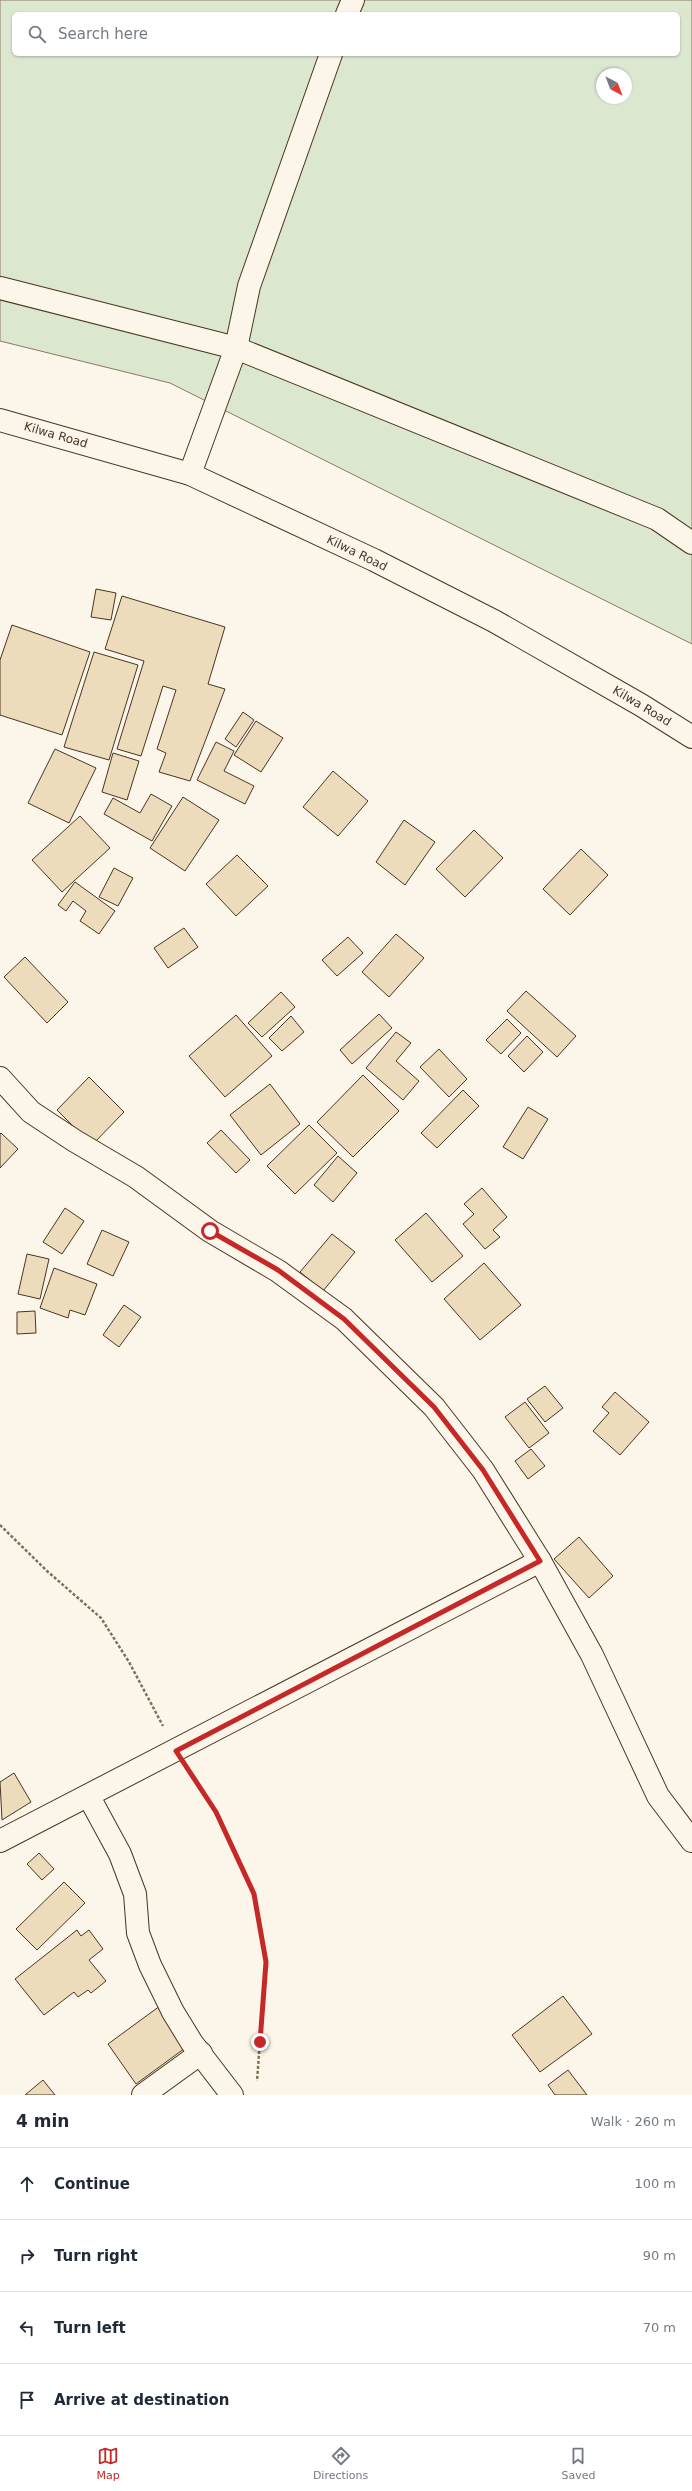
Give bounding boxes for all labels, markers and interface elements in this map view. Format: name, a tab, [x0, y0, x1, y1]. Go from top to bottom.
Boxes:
search box	[12, 12, 680, 56]
icon: search	[26, 23, 48, 45]
text: Search here	[58, 25, 148, 43]
north arrow	[596, 68, 632, 104]
street label: Kilwa Road	[23, 419, 89, 451]
street label: Kilwa Road	[324, 532, 390, 574]
street label: Kilwa Road	[610, 683, 674, 729]
route start	[201, 1222, 219, 1240]
route end	[251, 2033, 269, 2051]
text: 4 min	[16, 2111, 69, 2131]
text: Walk · 260 m	[591, 2114, 676, 2129]
icon: ahead	[16, 2173, 38, 2195]
text: Continue	[54, 2175, 130, 2193]
text: 100 m	[634, 2176, 676, 2191]
icon: right	[16, 2245, 38, 2267]
text: Turn right	[54, 2247, 138, 2265]
text: 90 m	[643, 2248, 676, 2263]
icon: left	[16, 2317, 38, 2339]
text: Turn left	[54, 2319, 126, 2337]
text: 70 m	[643, 2320, 676, 2335]
icon: arrive	[16, 2389, 38, 2411]
text: Arrive at destination	[54, 2391, 229, 2409]
tab: Map	[97, 2445, 120, 2482]
tab: Directions	[313, 2445, 368, 2482]
tab: Saved	[561, 2445, 595, 2482]

